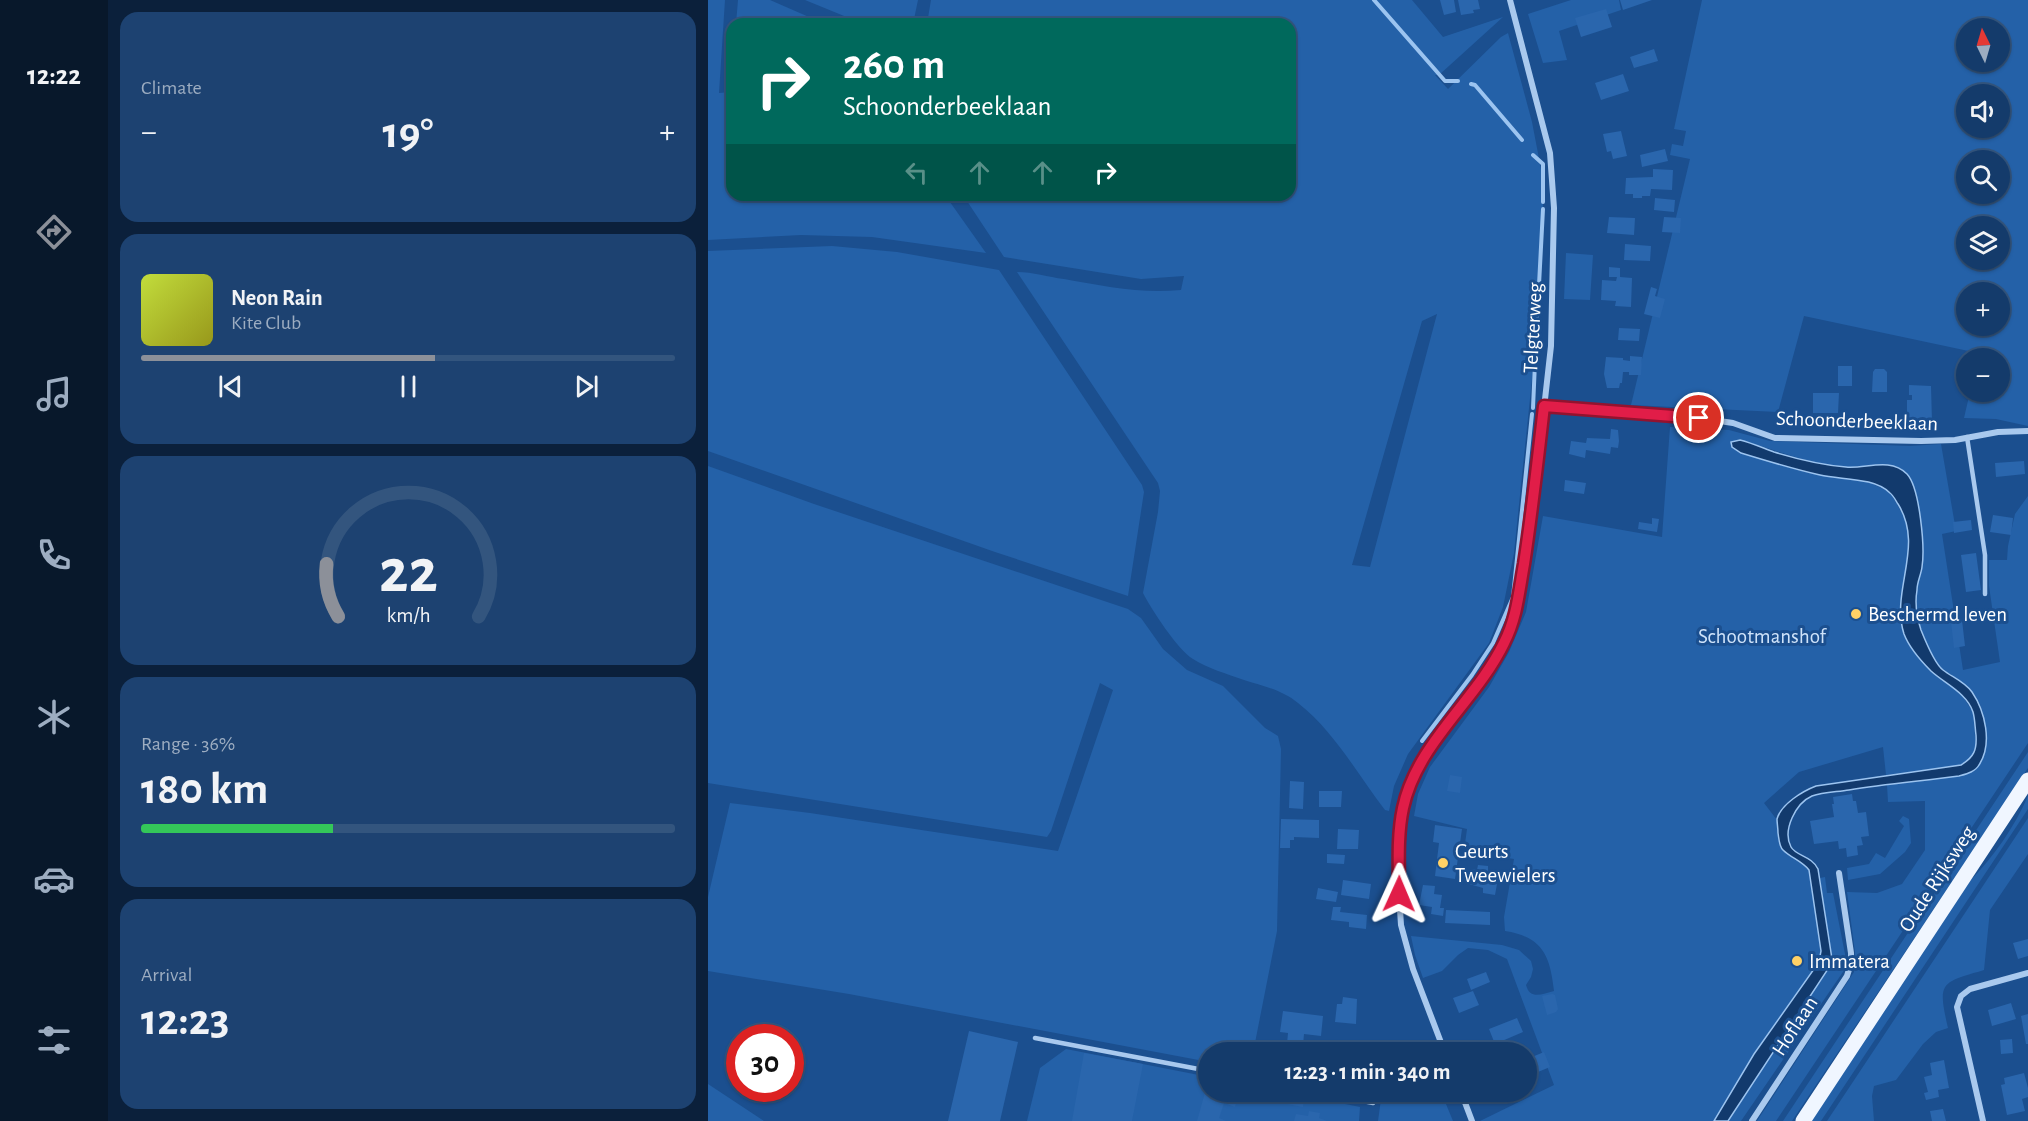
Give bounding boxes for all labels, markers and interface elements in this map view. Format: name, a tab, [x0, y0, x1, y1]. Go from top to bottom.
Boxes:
north arrow	[1956, 18, 2010, 72]
map controls	[1956, 18, 2010, 402]
icon: right	[744, 42, 822, 120]
text: 260 m	[843, 44, 945, 86]
text: 12:22	[27, 62, 81, 89]
text: Climate	[141, 78, 202, 98]
button: sound	[1956, 84, 2010, 138]
text: Schoonderbeeklaan	[843, 93, 1051, 120]
text: 19°	[382, 111, 434, 156]
text: −	[141, 116, 157, 149]
text: +	[659, 116, 675, 149]
button: search	[1956, 150, 2010, 204]
icon: left	[900, 156, 933, 189]
icon: ahead	[963, 156, 996, 189]
icon: ahead	[1026, 156, 1059, 189]
icon: right	[1089, 156, 1122, 189]
icon: directions	[33, 211, 75, 253]
button: layers	[1956, 216, 2010, 270]
street label: Telgterweg	[1520, 281, 1546, 374]
button: +	[1956, 282, 2010, 336]
text: Neon Rain	[231, 287, 323, 309]
text: Kite Club	[231, 313, 301, 333]
button: −	[1956, 348, 2010, 402]
icon: previous	[214, 370, 247, 403]
icon: pause	[392, 370, 425, 403]
icon: next	[570, 370, 603, 403]
icon: music	[33, 373, 75, 415]
pin	[1673, 392, 1724, 443]
icon: arrive	[1682, 401, 1715, 434]
street label: Schoonderbeeklaan	[1776, 408, 1938, 434]
icon: phone	[33, 534, 75, 576]
text: 22	[379, 542, 437, 604]
place label: Beschermd leven	[1868, 604, 2007, 625]
text: km/h	[386, 606, 430, 627]
marker: Beschermd leven	[1849, 607, 1863, 621]
park label: Schootmanshof	[1698, 626, 1828, 647]
icon: climate	[33, 696, 75, 738]
text: Range · 36%	[141, 734, 235, 754]
text: 180 km	[141, 767, 268, 812]
street label: Oude Rijksweg	[1895, 822, 1979, 936]
place label: Geurts Tweewielers	[1455, 841, 1555, 886]
marker: Geurts Tweewielers	[1436, 856, 1450, 870]
icon: car	[33, 858, 75, 900]
position arrow	[1367, 862, 1431, 926]
place label: Immatera	[1809, 951, 1890, 972]
marker: Immatera	[1790, 954, 1804, 968]
text: Arrival	[141, 965, 192, 985]
street label: Hoflaan	[1768, 993, 1822, 1059]
text: 12:23	[141, 998, 229, 1043]
icon: filters	[33, 1019, 75, 1061]
speed limit sign: 30	[726, 1024, 804, 1102]
text: 12:23 · 1 min · 340 m	[1285, 1061, 1451, 1083]

